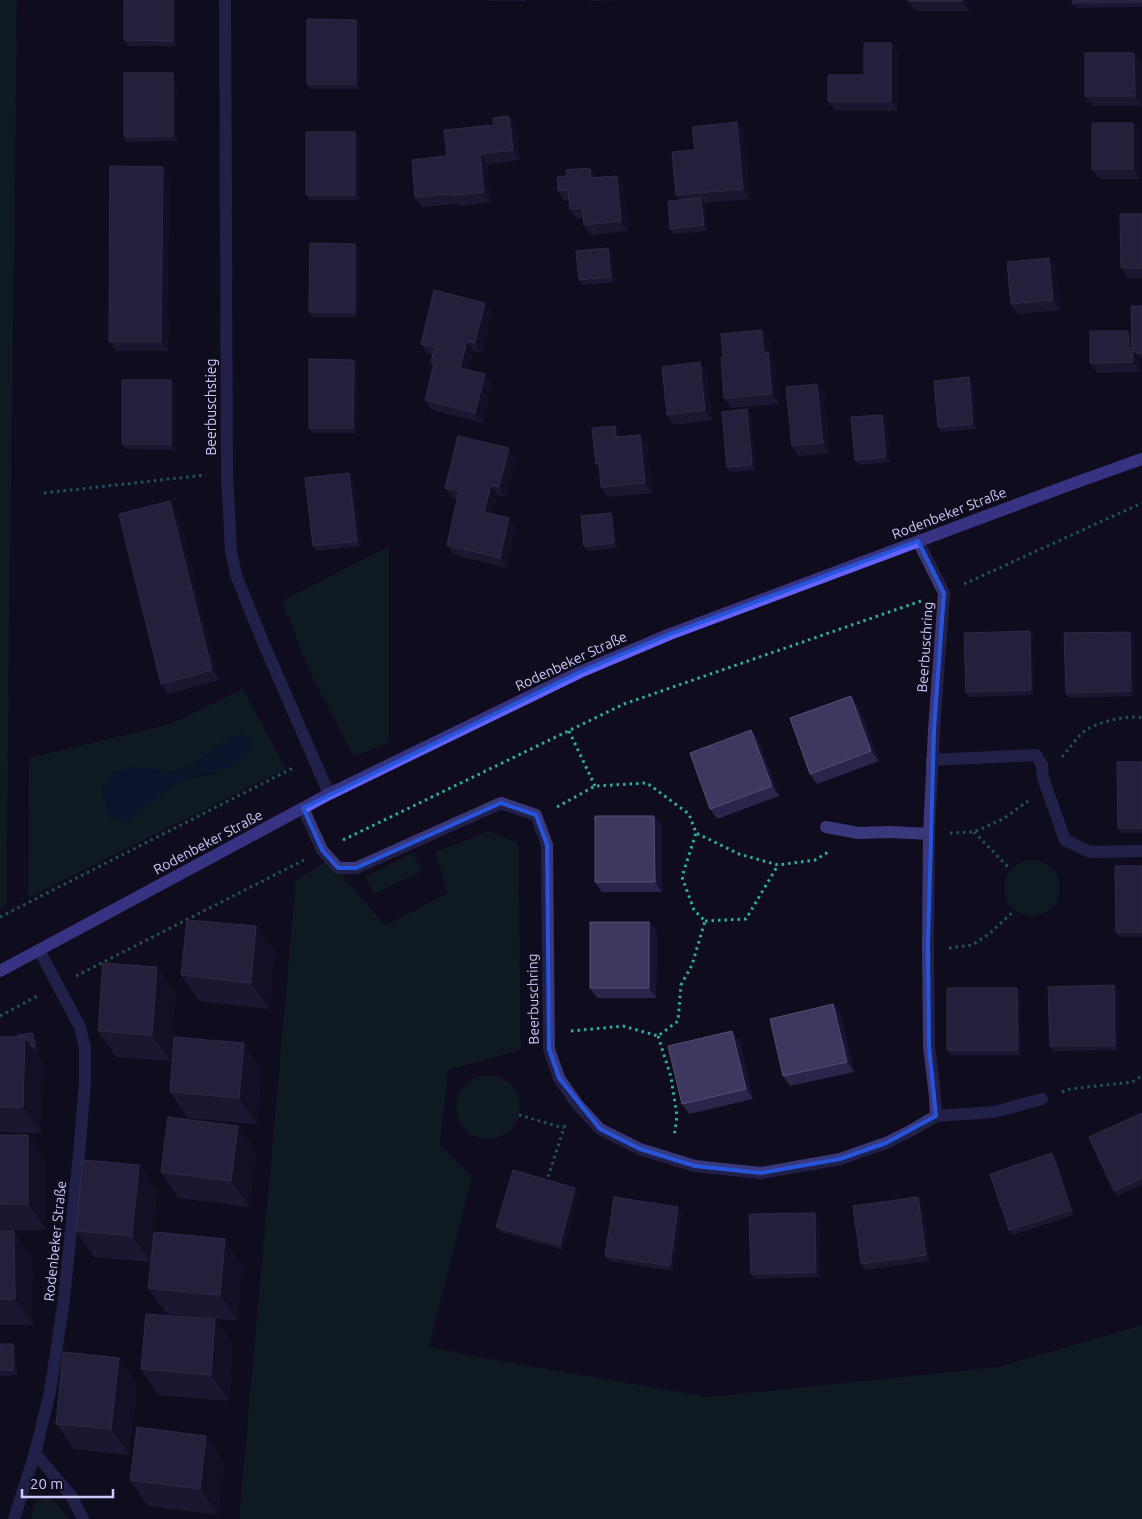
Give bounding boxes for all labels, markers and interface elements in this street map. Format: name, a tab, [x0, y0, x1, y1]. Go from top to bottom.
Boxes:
street label: Beerbuschstieg	[203, 358, 219, 456]
street label: Rodenbeker Straße	[890, 484, 1008, 542]
street label: Beerbuschring	[914, 601, 936, 693]
street label: Rodenbeker Straße	[513, 628, 629, 694]
street label: Rodenbeker Straße	[151, 806, 265, 878]
street label: Beerbuschring	[524, 953, 542, 1045]
street label: Rodenbeker Straße	[41, 1180, 69, 1302]
scale bar	[22, 1466, 114, 1498]
text: 20 m	[30, 1475, 63, 1492]

